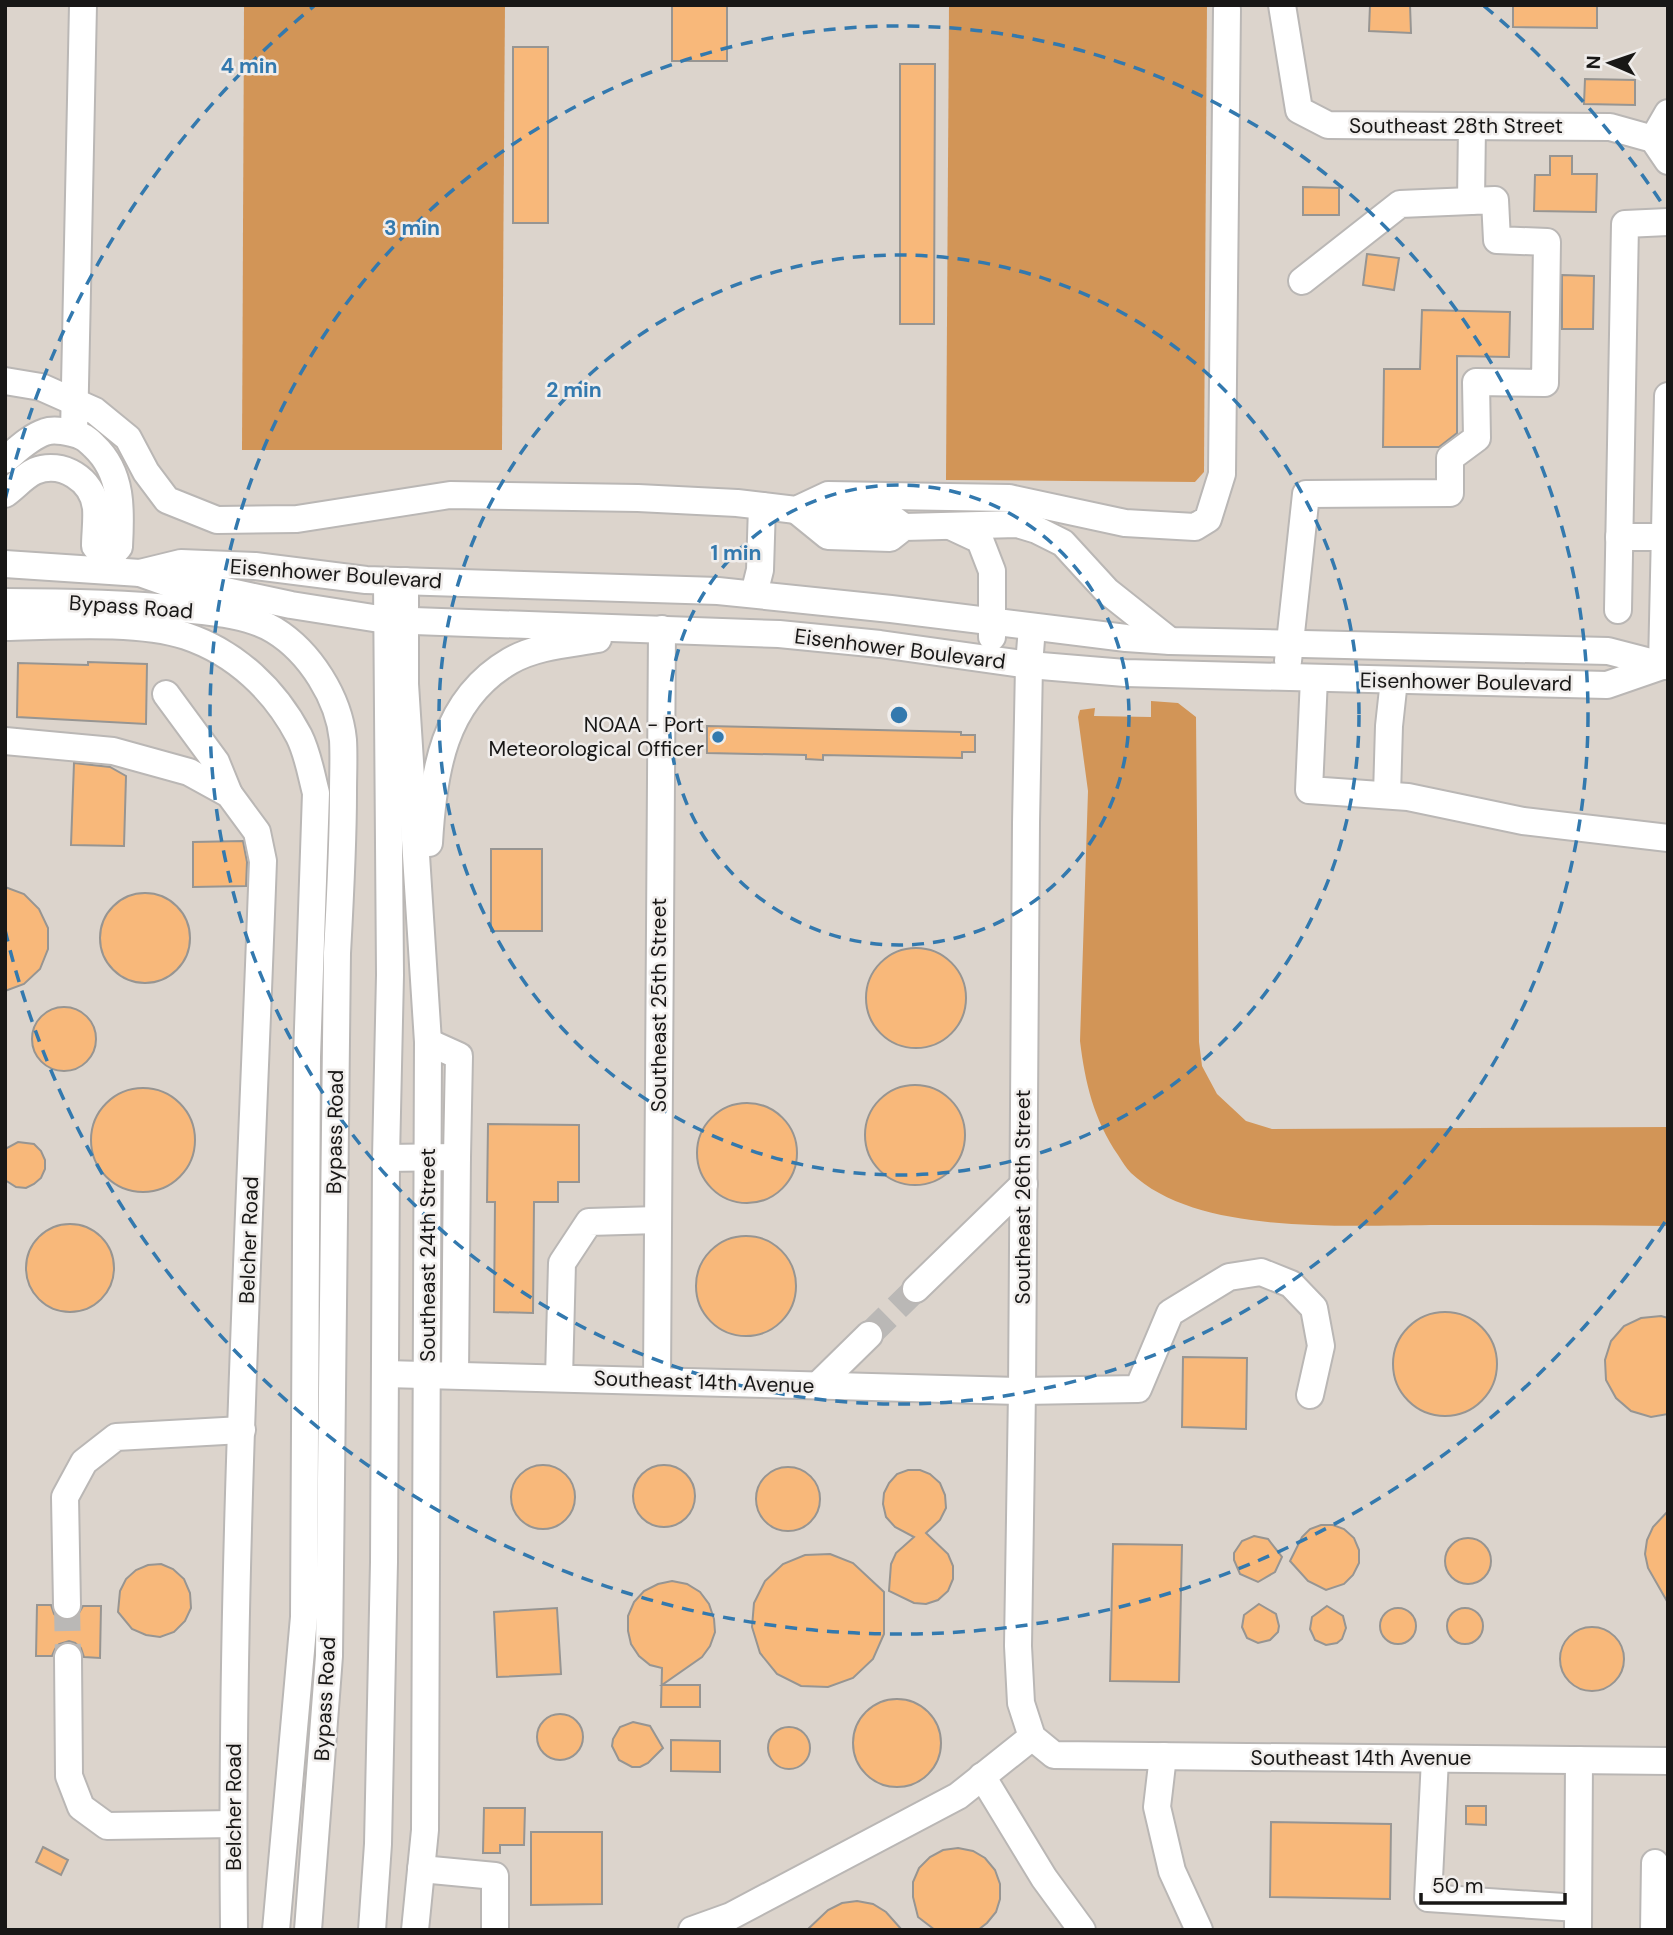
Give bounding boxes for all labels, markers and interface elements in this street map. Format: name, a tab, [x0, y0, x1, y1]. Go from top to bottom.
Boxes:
north arrow	[1575, 28, 1645, 98]
text: 4 min	[220, 52, 278, 80]
text: N	[1581, 55, 1606, 70]
street label: Southeast 28th Street	[1349, 112, 1563, 140]
text: 3 min	[384, 214, 440, 242]
text: 2 min	[546, 376, 602, 404]
text: 1 min	[710, 539, 762, 567]
street label: Eisenhower Boulevard	[229, 553, 443, 595]
street label: Bypass Road	[68, 589, 194, 625]
street label: Eisenhower Boulevard	[793, 622, 1007, 676]
street label: Eisenhower Boulevard	[1360, 666, 1572, 698]
centre of rings	[887, 703, 911, 727]
place label: NOAA - Port Meteorological Officer	[489, 711, 704, 763]
marker: NOAA - Port Meteorological Officer	[710, 729, 726, 745]
street label: Southeast 25th Street	[645, 898, 673, 1112]
street label: Bypass Road	[320, 1070, 350, 1194]
street label: Southeast 26th Street	[1009, 1090, 1037, 1304]
street label: Southeast 24th Street	[414, 1148, 442, 1362]
street label: Belcher Road	[233, 1176, 265, 1304]
street label: Southeast 14th Avenue	[593, 1364, 815, 1400]
street label: Bypass Road	[308, 1636, 342, 1762]
street label: Belcher Road	[220, 1743, 248, 1871]
street label: Southeast 14th Avenue	[1251, 1744, 1471, 1772]
scale bar	[1421, 1862, 1564, 1906]
text: 50 m	[1432, 1872, 1483, 1900]

